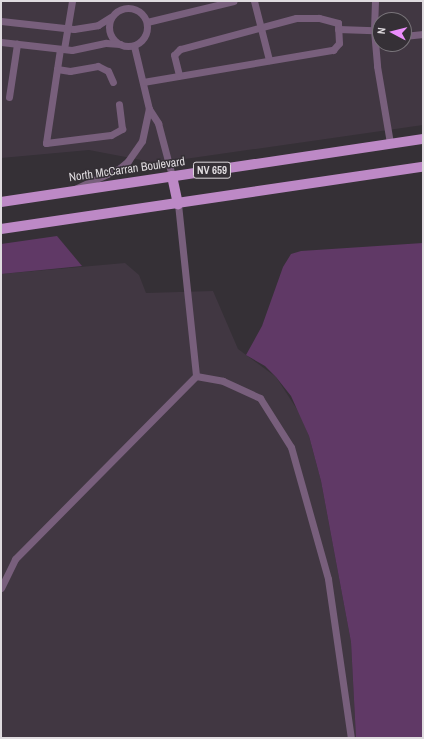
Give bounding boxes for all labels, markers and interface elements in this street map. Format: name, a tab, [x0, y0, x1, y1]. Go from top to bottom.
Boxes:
north arrow	[372, 12, 412, 52]
text: N	[374, 27, 388, 35]
street label: North McCarran Boulevard	[68, 155, 186, 185]
road number: NV 659	[192, 161, 232, 179]

